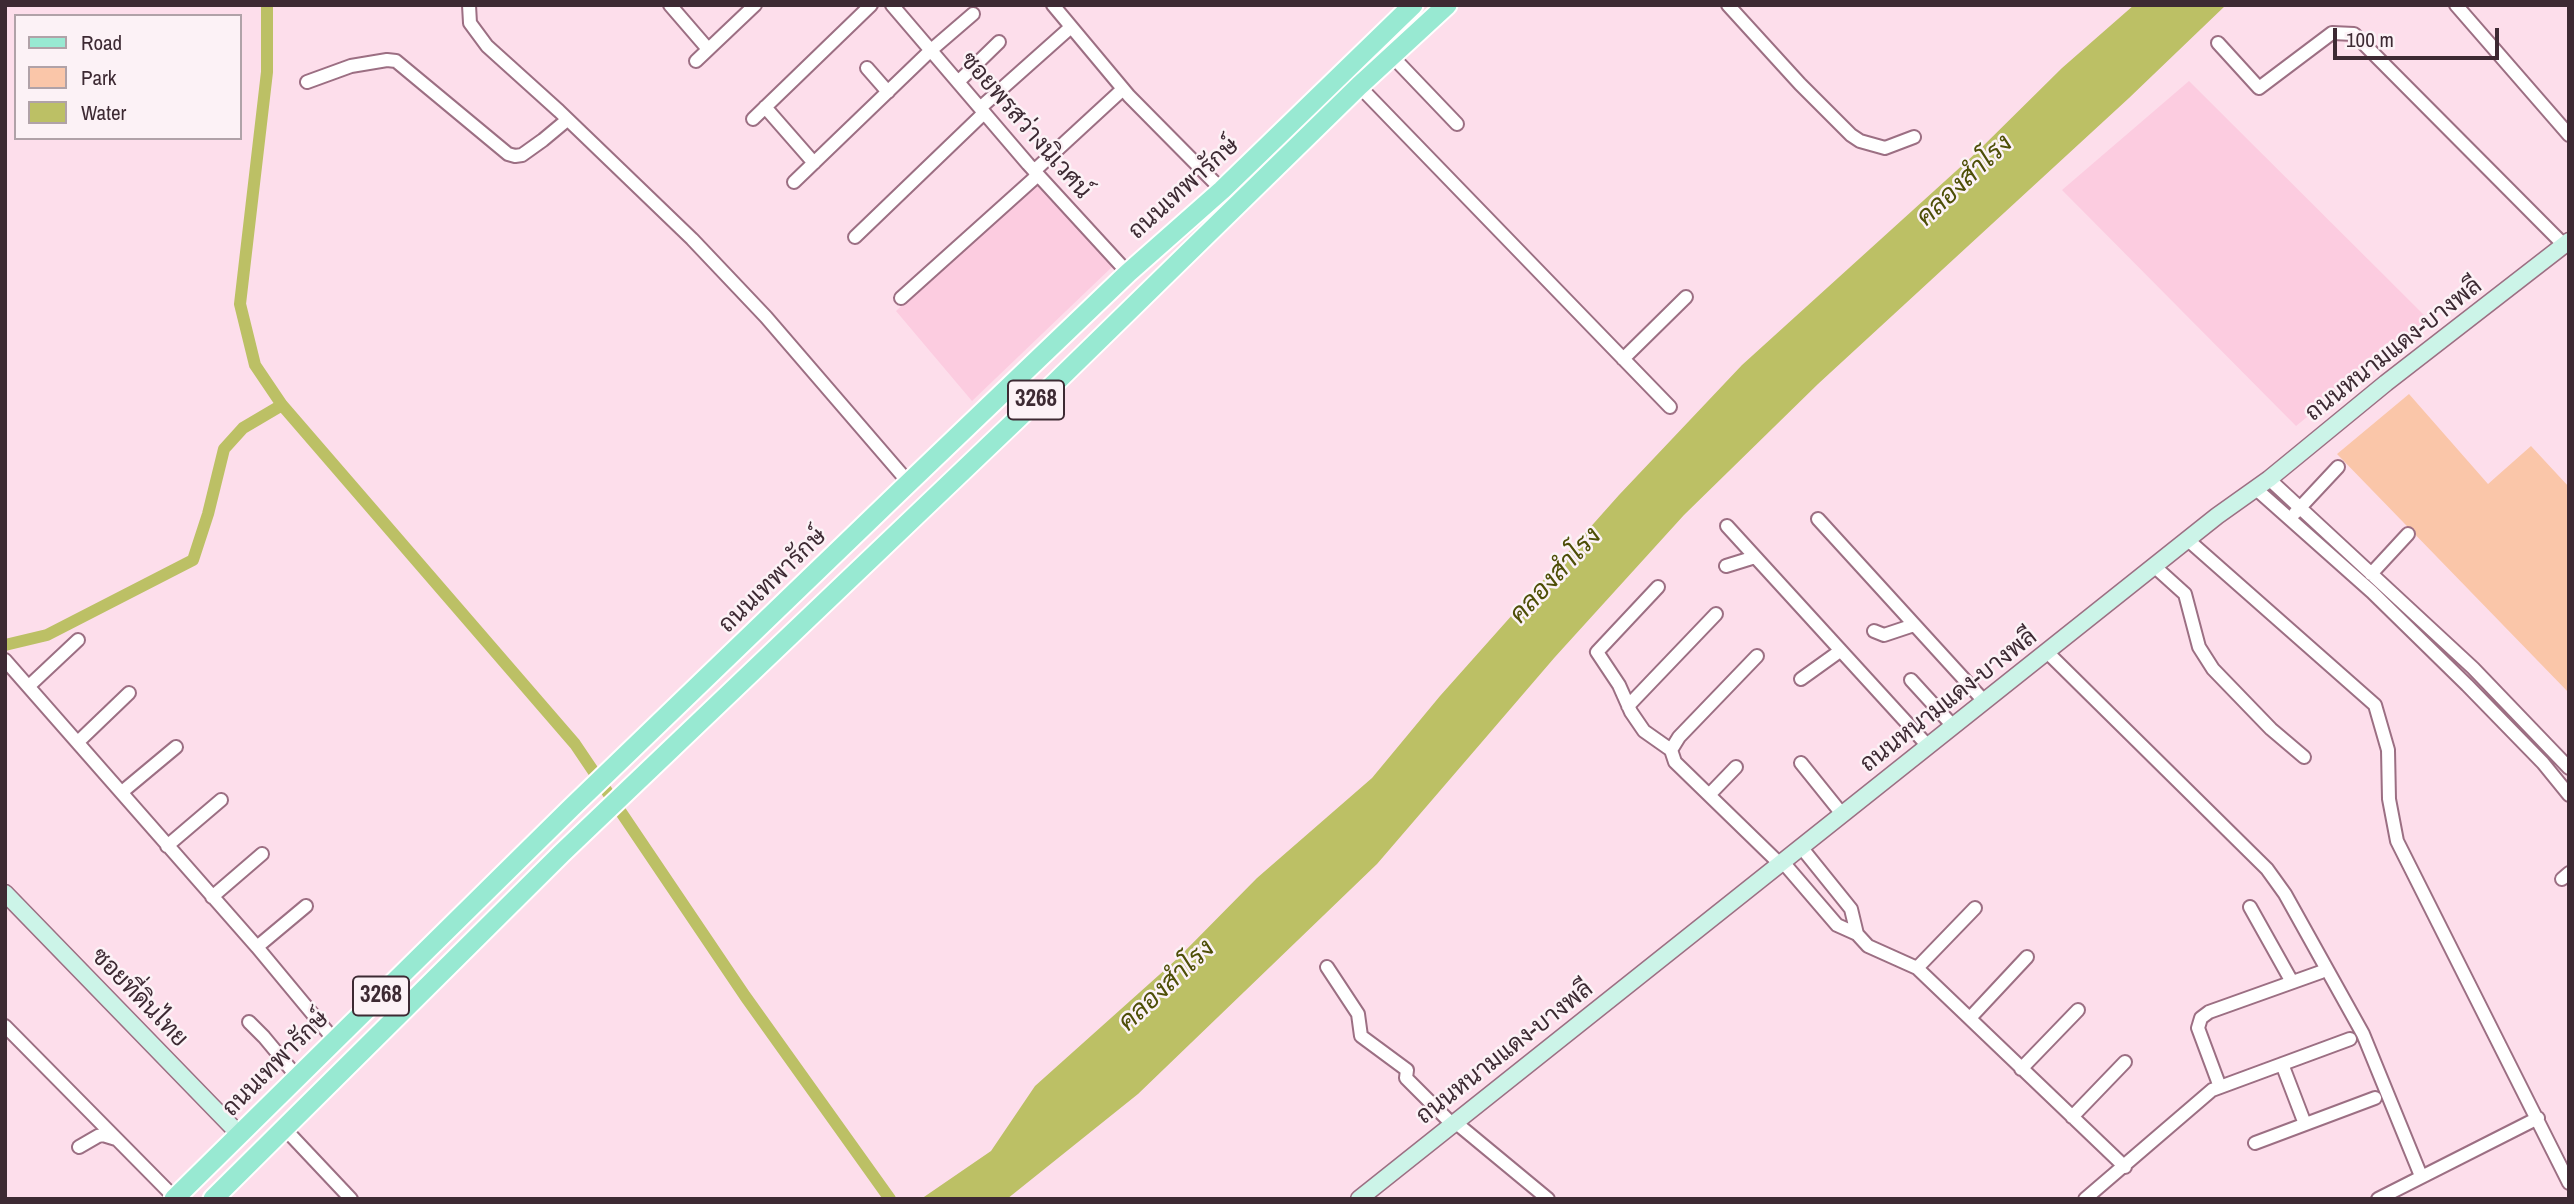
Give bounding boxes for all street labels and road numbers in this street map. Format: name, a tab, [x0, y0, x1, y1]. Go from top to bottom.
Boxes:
street label: ซอยพรสว่างนิเวศน์	[953, 47, 1097, 205]
street label: ถนนเทพารักษ์	[1123, 132, 1245, 246]
street label: ถนนหนามแดง-บางพลี	[2300, 272, 2488, 428]
road number: 3268	[1008, 380, 1064, 420]
street label: ถนนเทพารักษ์	[713, 523, 833, 639]
street label: ถนนหนามแดง-บางพลี	[1855, 623, 2043, 779]
street label: ซอยที่ดินไทย	[85, 942, 193, 1054]
street label: ถนนหนามแดง-บางพลี	[1411, 975, 1599, 1131]
road number: 3268	[353, 976, 409, 1015]
street label: ถนนเทพารักษ์	[217, 1005, 335, 1123]

